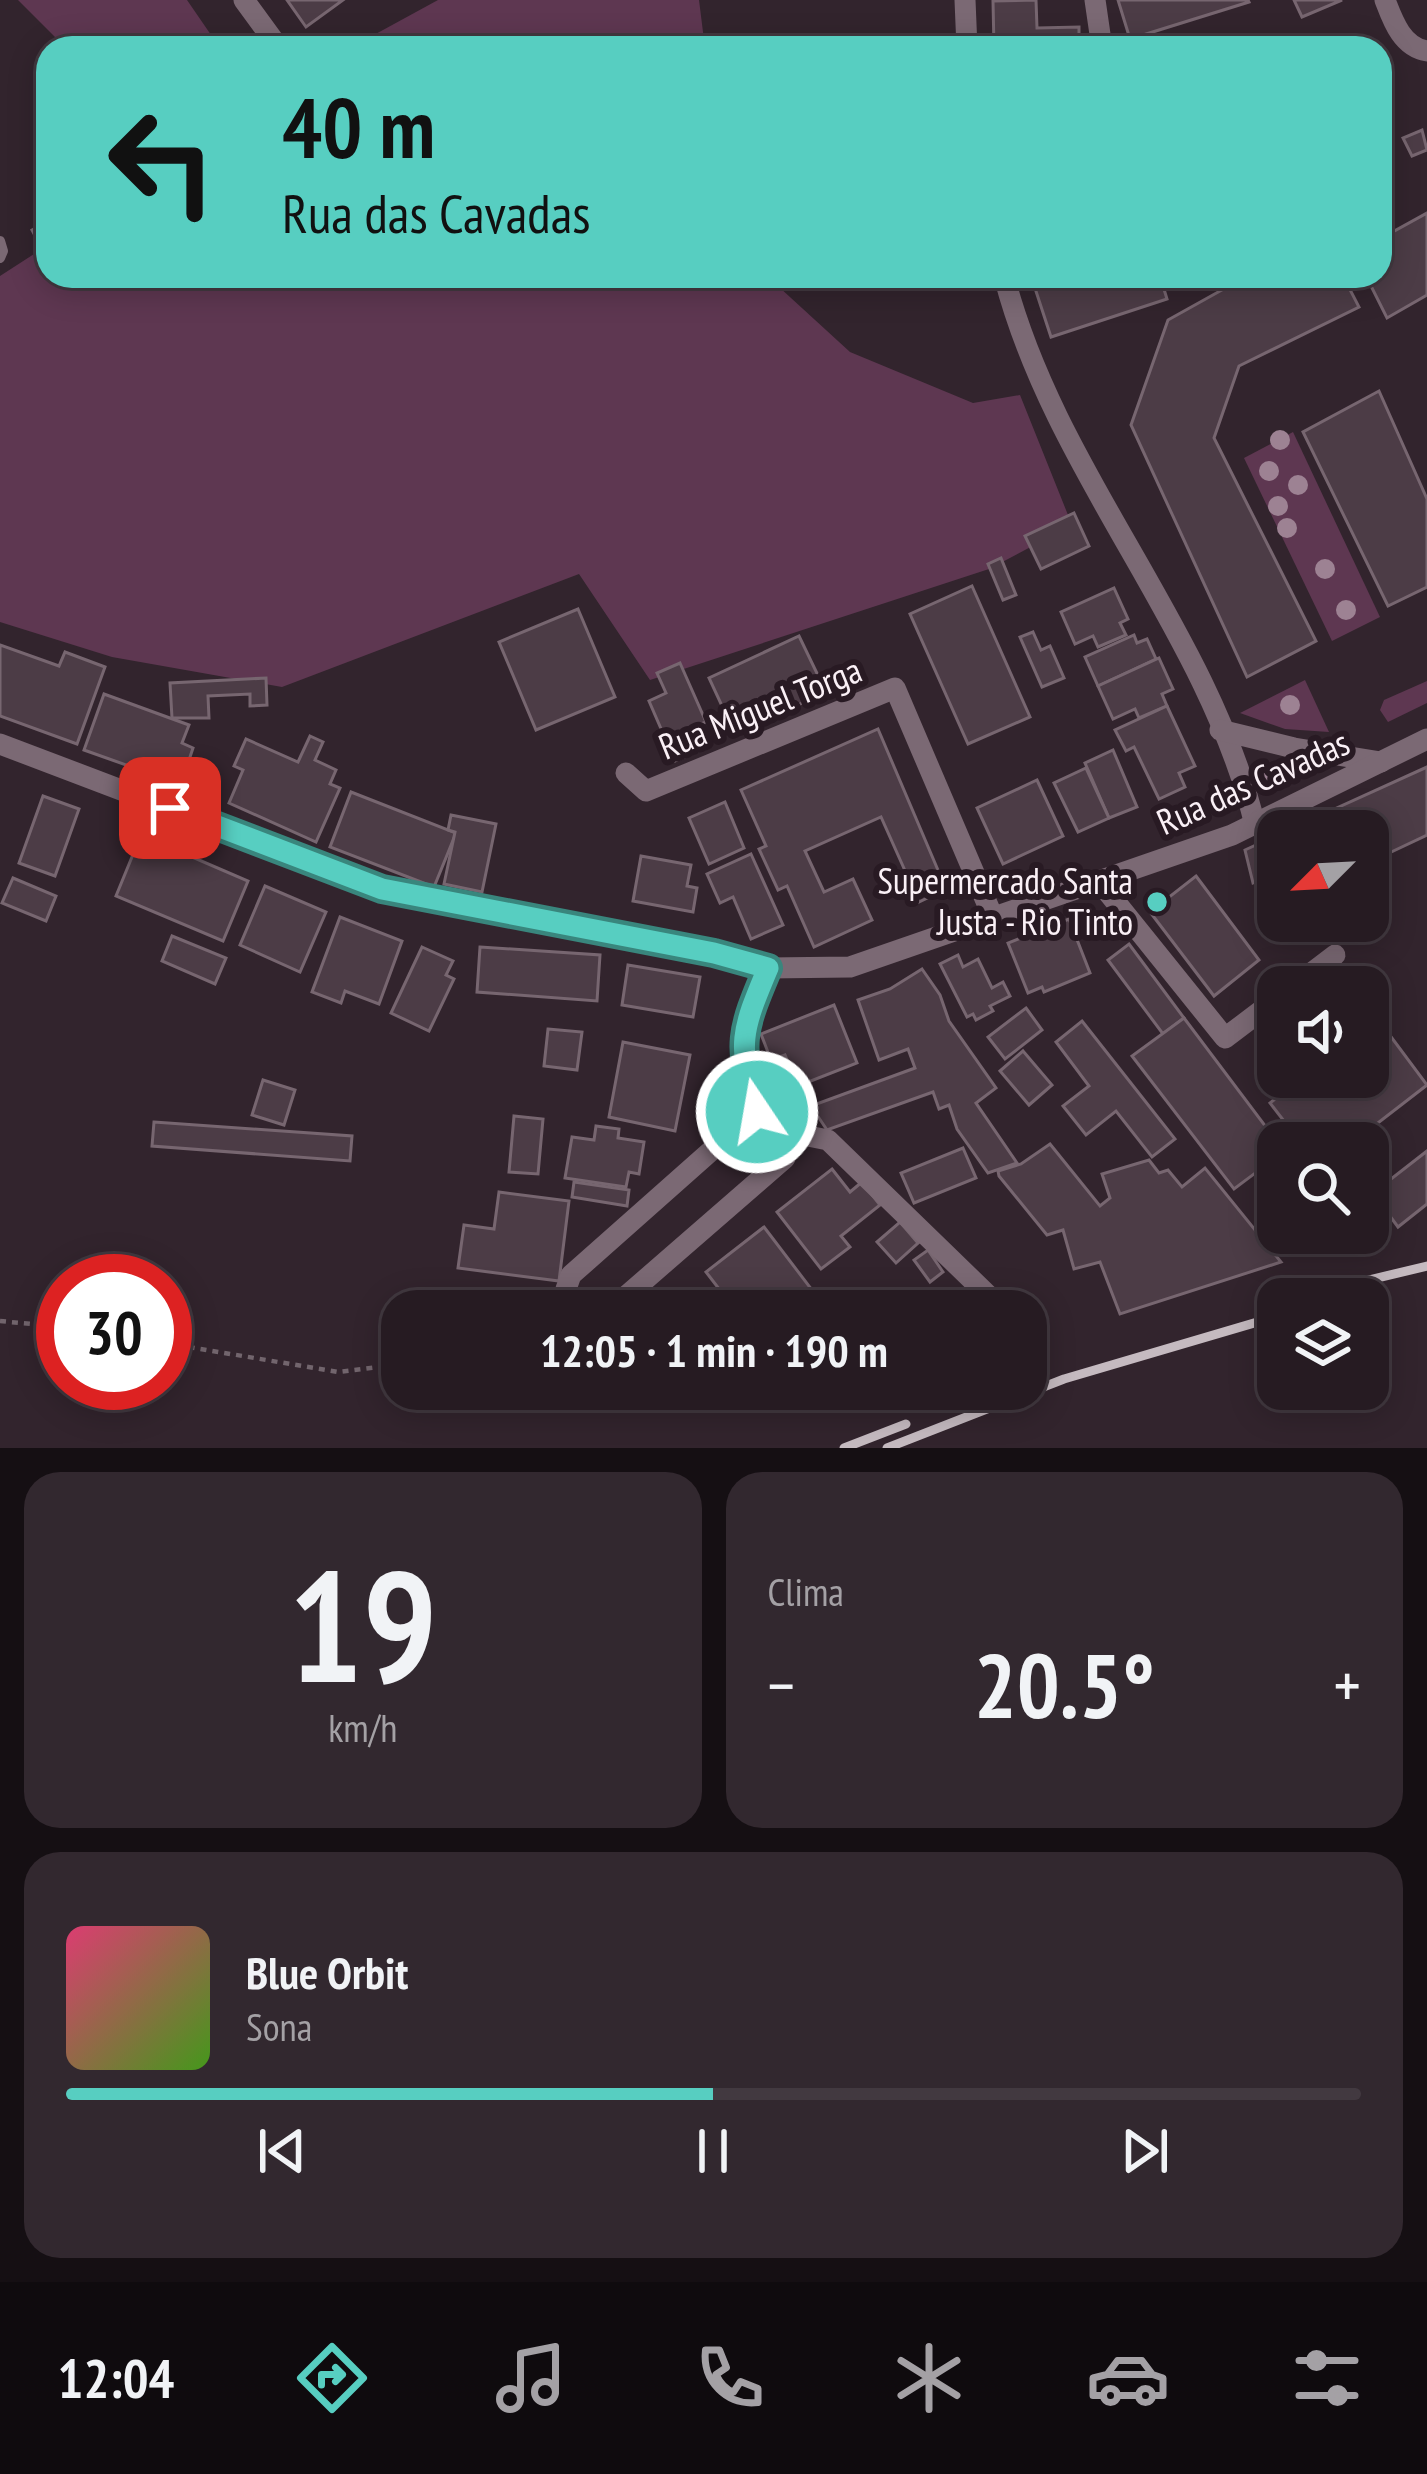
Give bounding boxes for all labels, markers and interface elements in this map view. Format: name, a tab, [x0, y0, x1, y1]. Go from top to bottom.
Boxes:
text: 40 m	[282, 72, 435, 181]
icon: left	[84, 84, 240, 240]
text: Rua das Cavadas	[282, 178, 591, 248]
street label: Rua Miguel Torga	[652, 646, 868, 770]
street label: Rua das Cavadas	[1149, 718, 1356, 845]
pin	[119, 757, 221, 859]
icon: arrive	[137, 775, 203, 841]
north arrow	[1257, 810, 1389, 942]
map controls	[1257, 810, 1389, 1410]
place label: Supermercado Santa Justa - Rio Tinto	[878, 857, 1133, 945]
marker: Supermercado Santa Justa - Rio Tinto	[1144, 889, 1170, 915]
button: sound	[1257, 966, 1389, 1098]
position arrow	[694, 1049, 820, 1175]
button: search	[1257, 1122, 1389, 1254]
speed limit sign: 30	[36, 1254, 192, 1410]
button: layers	[1257, 1278, 1389, 1410]
text: 12:05 · 1 min · 190 m	[540, 1321, 888, 1379]
text: 19	[288, 1523, 437, 1725]
text: Clima	[768, 1566, 844, 1617]
text: 20.5°	[974, 1626, 1155, 1743]
text: −	[768, 1642, 795, 1727]
text: +	[1334, 1642, 1361, 1727]
text: km/h	[328, 1702, 397, 1753]
text: Blue Orbit	[246, 1943, 408, 2001]
text: Sona	[246, 2001, 312, 2052]
icon: previous	[249, 2118, 315, 2184]
icon: pause	[680, 2118, 746, 2184]
icon: next	[1112, 2118, 1178, 2184]
icon: directions	[290, 2336, 374, 2420]
icon: music	[489, 2336, 573, 2420]
icon: phone	[688, 2336, 772, 2420]
icon: climate	[887, 2336, 971, 2420]
icon: car	[1086, 2336, 1170, 2420]
icon: filters	[1285, 2336, 1369, 2420]
text: 12:04	[58, 2343, 174, 2413]

